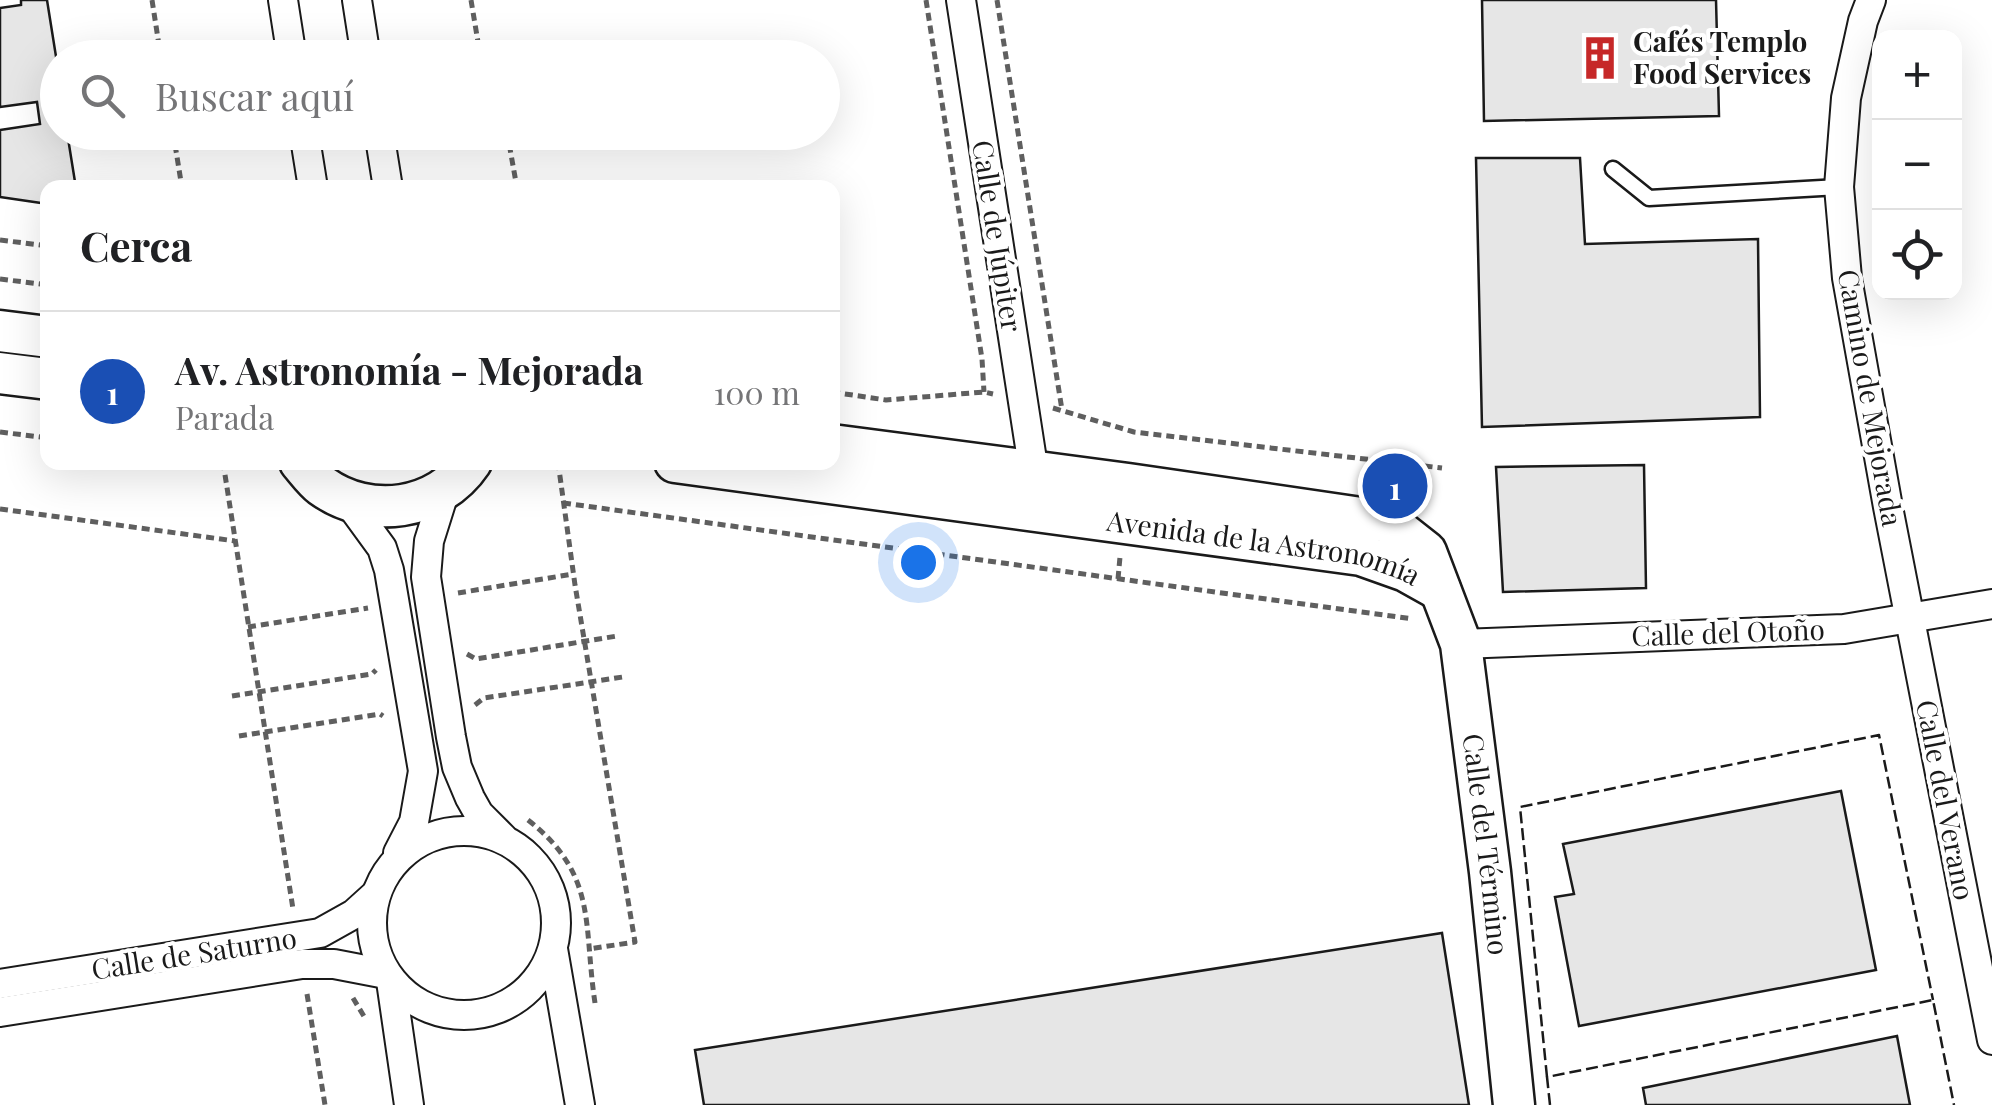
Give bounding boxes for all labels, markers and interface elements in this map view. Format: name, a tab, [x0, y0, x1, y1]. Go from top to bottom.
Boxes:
place label: Cafés Templo Food Services	[1633, 22, 1811, 91]
map controls	[1872, 30, 1962, 300]
button: +	[1872, 30, 1962, 120]
building icon: Cafés Templo Food Services	[1576, 34, 1624, 82]
search box	[40, 40, 840, 150]
icon: search	[75, 68, 130, 123]
text: Buscar aquí	[155, 70, 354, 121]
button: −	[1872, 120, 1962, 210]
street label: Calle de Júpiter	[965, 137, 1032, 335]
button: locate	[1872, 210, 1962, 300]
text: Cerca	[80, 217, 192, 273]
street label: Camino de Mejorada	[1831, 266, 1912, 529]
text: Av. Astronomía - Mejorada	[175, 344, 644, 395]
text: 1	[106, 370, 119, 413]
text: 100 m	[713, 370, 800, 413]
text: Parada	[175, 395, 274, 438]
pin: 1	[1362, 448, 1428, 524]
street label: Avenida de la Astronomía	[1104, 501, 1428, 593]
your location	[893, 537, 944, 588]
street label: Calle del Otoño	[1631, 610, 1825, 653]
street label: Calle del Verano	[1909, 696, 1984, 903]
street label: Calle del Término	[1456, 731, 1518, 957]
street label: Calle de Saturno	[89, 918, 299, 987]

